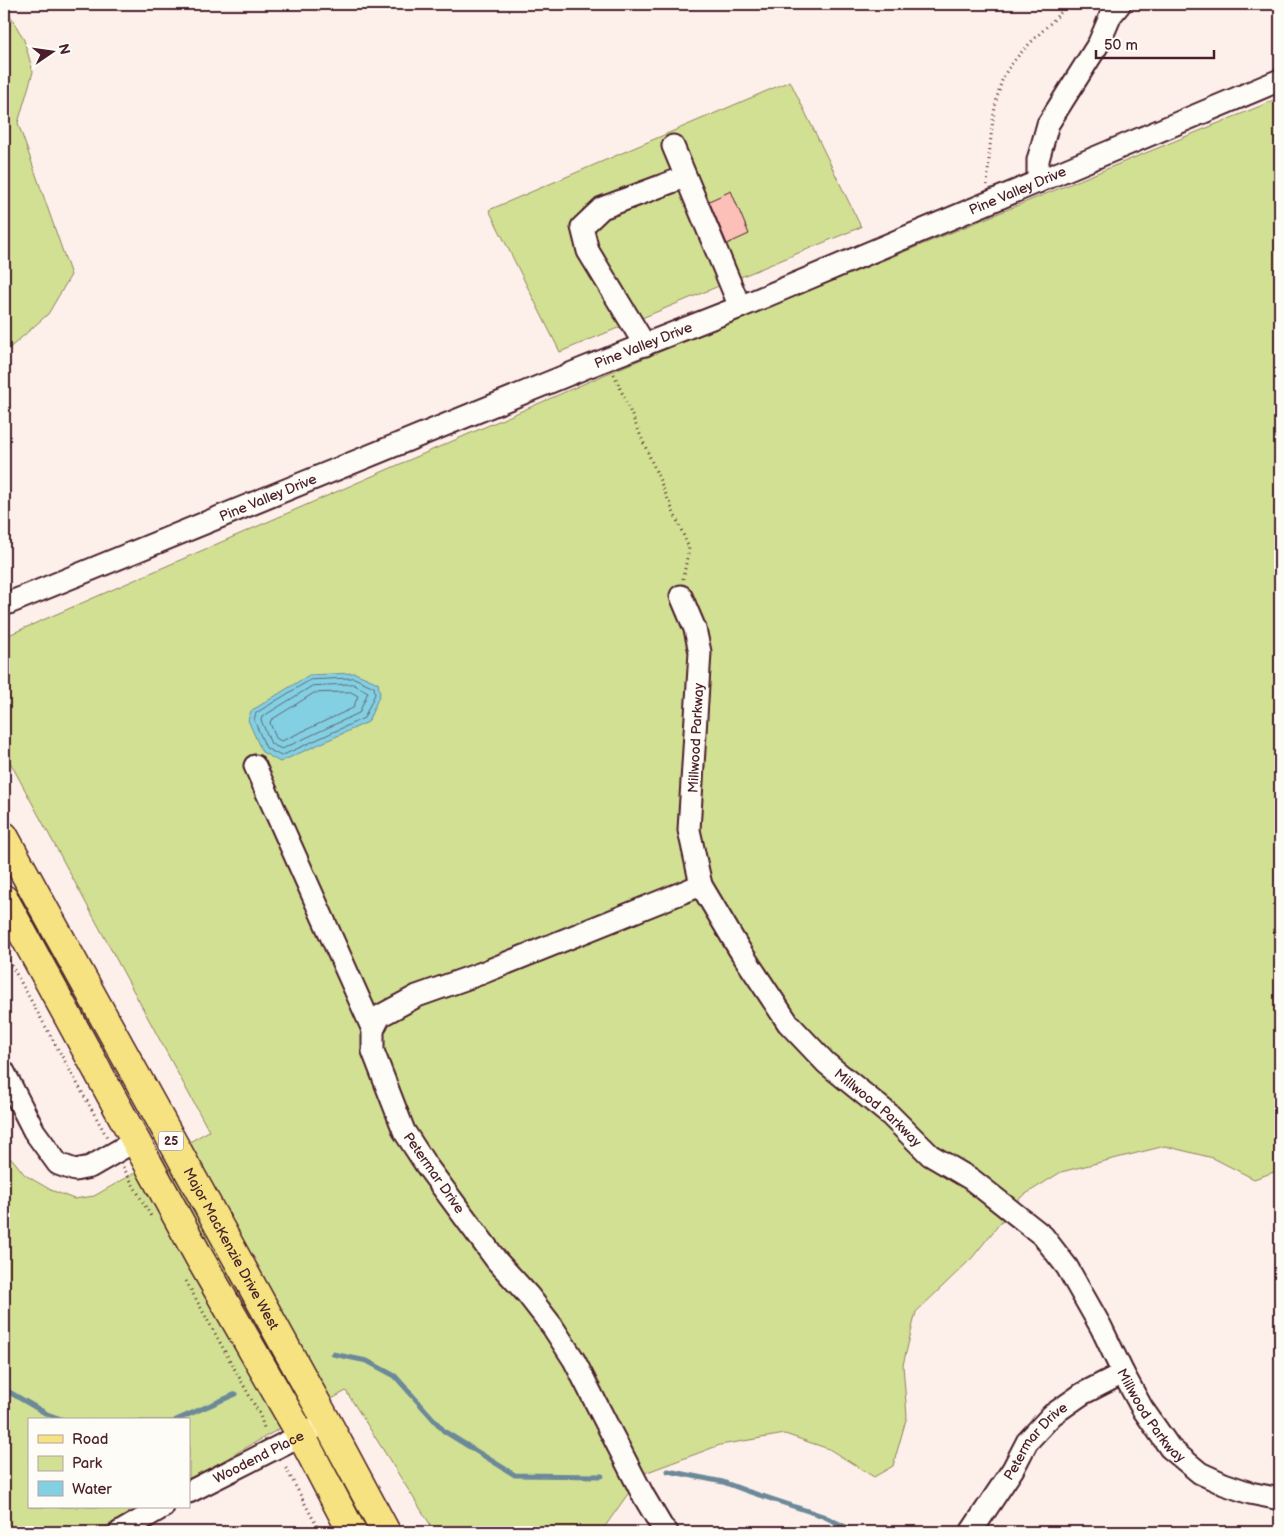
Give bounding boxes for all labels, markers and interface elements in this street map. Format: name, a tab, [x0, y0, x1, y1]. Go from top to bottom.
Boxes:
north arrow	[28, 28, 78, 78]
scale bar	[1096, 28, 1214, 60]
text: 50 m	[1104, 36, 1138, 55]
text: N	[55, 42, 74, 56]
street label: Pine Valley Drive	[966, 162, 1069, 218]
street label: Pine Valley Drive	[592, 318, 694, 372]
street label: Pine Valley Drive	[217, 470, 319, 525]
street label: Millwood Parkway	[685, 682, 707, 793]
street label: Millwood Parkway	[831, 1065, 926, 1151]
street label: Petermar Drive	[400, 1129, 468, 1217]
road number: 25	[158, 1132, 184, 1150]
street label: Major MacKenzie Drive West	[180, 1164, 283, 1333]
street label: Millwood Parkway	[1114, 1365, 1189, 1466]
street label: Petermar Drive	[1000, 1398, 1071, 1483]
legend	[28, 1418, 190, 1508]
street label: Woodend Place	[210, 1427, 307, 1487]
text: Road	[72, 1430, 108, 1449]
text: Park	[72, 1454, 103, 1473]
text: Water	[72, 1480, 112, 1499]

